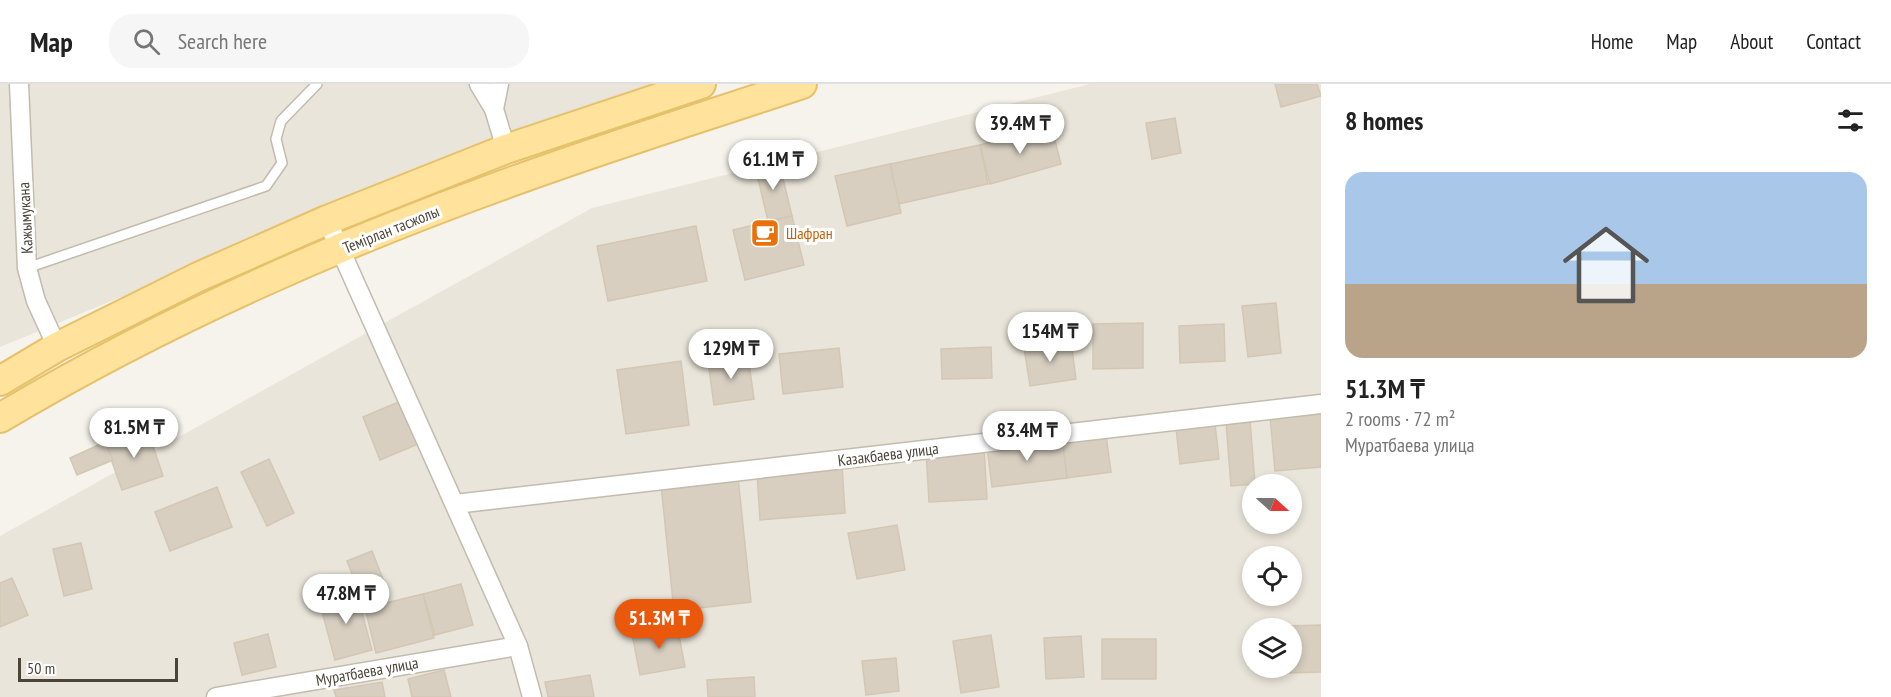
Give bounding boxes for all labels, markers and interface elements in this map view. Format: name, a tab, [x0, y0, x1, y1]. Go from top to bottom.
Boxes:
search box	[109, 14, 529, 68]
text: Map	[30, 23, 73, 60]
icon: search	[130, 25, 163, 58]
text: Search here	[178, 27, 267, 55]
text: Home	[1591, 28, 1633, 55]
text: Map	[1666, 28, 1697, 55]
text: About	[1730, 28, 1773, 55]
text: Contact	[1806, 28, 1861, 55]
pin: 39.4M ₸	[965, 104, 1075, 155]
text: 8 homes	[1345, 104, 1423, 137]
icon: filters	[1834, 104, 1867, 137]
text: 39.4M ₸	[989, 110, 1051, 136]
pin: 61.1M ₸	[718, 140, 828, 191]
text: 61.1M ₸	[742, 146, 804, 172]
street label: Кажымукана	[13, 182, 37, 254]
street label: Темірлан тасжолы	[340, 201, 442, 257]
icon: home	[1552, 211, 1660, 319]
cafe icon: Шафран	[749, 217, 781, 249]
place label: Шафран	[786, 223, 833, 243]
pin: 154M ₸	[1001, 312, 1099, 363]
text: 154M ₸	[1022, 318, 1078, 344]
pin: 129M ₸	[682, 329, 780, 380]
text: 129M ₸	[703, 335, 759, 361]
text: 51.3M ₸	[1345, 372, 1425, 405]
text: 2 rooms · 72 m²	[1345, 406, 1455, 432]
pin: 81.5M ₸	[79, 408, 189, 459]
pin: 83.4M ₸	[972, 411, 1082, 462]
text: 81.5M ₸	[103, 414, 165, 440]
text: 83.4M ₸	[996, 417, 1058, 443]
text: Муратбаева улица	[1345, 432, 1474, 458]
street label: Казакбаева улица	[836, 438, 940, 470]
north arrow	[1242, 474, 1302, 534]
map controls	[1242, 474, 1302, 678]
button: locate	[1242, 546, 1302, 606]
pin: 47.8M ₸	[291, 574, 401, 625]
text: 47.8M ₸	[316, 580, 376, 606]
pin: 51.3M ₸	[604, 599, 714, 650]
text: 51.3M ₸	[628, 605, 690, 631]
button: layers	[1242, 618, 1302, 678]
street label: Муратбаева улица	[314, 652, 420, 690]
scale bar	[18, 655, 178, 682]
text: 50 m	[27, 658, 55, 678]

